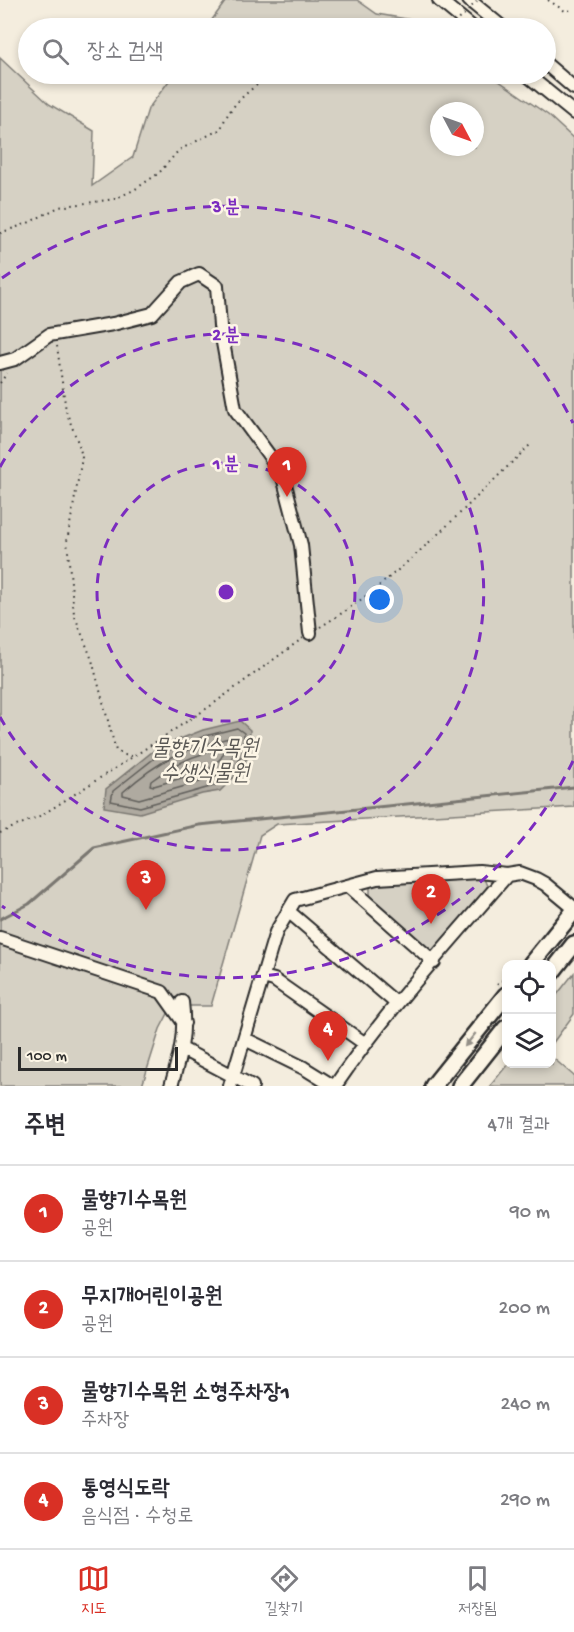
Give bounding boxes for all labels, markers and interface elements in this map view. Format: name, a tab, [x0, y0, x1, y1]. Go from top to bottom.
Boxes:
search box	[18, 18, 556, 84]
icon: search	[39, 35, 72, 68]
text: 장소 검색	[87, 40, 163, 66]
north arrow	[430, 102, 484, 156]
text: 3 분	[211, 198, 240, 219]
text: 2 분	[212, 326, 240, 347]
pin: 1	[268, 448, 306, 497]
text: 1 분	[212, 455, 239, 476]
centre of rings	[216, 582, 236, 602]
your location	[365, 585, 394, 614]
water label: 물향기수목원 수생식물원	[152, 737, 260, 788]
pin: 3	[126, 860, 166, 910]
pin: 2	[412, 874, 450, 924]
map controls	[502, 960, 556, 1068]
button: locate	[502, 960, 556, 1014]
pin: 4	[308, 1012, 348, 1061]
button: layers	[502, 1014, 556, 1068]
one-way arrow	[463, 1032, 476, 1048]
scale bar	[18, 1044, 178, 1072]
text: 100 m	[27, 1048, 67, 1067]
text: 주변	[24, 1112, 66, 1143]
text: 4개 결과	[488, 1115, 550, 1138]
text: 물향기수목원	[81, 1189, 187, 1215]
text: 1	[39, 1202, 48, 1225]
text: 90 m	[510, 1202, 550, 1225]
text: 공원	[81, 1218, 113, 1241]
text: 무지개어린이공원	[81, 1285, 223, 1311]
text: 2	[39, 1298, 48, 1321]
text: 200 m	[499, 1298, 550, 1321]
text: 공원	[81, 1314, 113, 1337]
text: 물향기수목원 소형주차장1	[81, 1381, 290, 1407]
text: 3	[38, 1394, 49, 1417]
text: 240 m	[500, 1394, 550, 1417]
text: 주차장	[81, 1410, 129, 1433]
text: 통영식도락	[81, 1477, 170, 1503]
text: 4	[39, 1490, 48, 1513]
text: 290 m	[500, 1490, 550, 1513]
text: 음식점 · 수청로	[81, 1506, 193, 1529]
tab: 지도	[77, 1562, 110, 1620]
tab: 길찾기	[265, 1562, 303, 1620]
tab: 저장됨	[458, 1562, 497, 1620]

